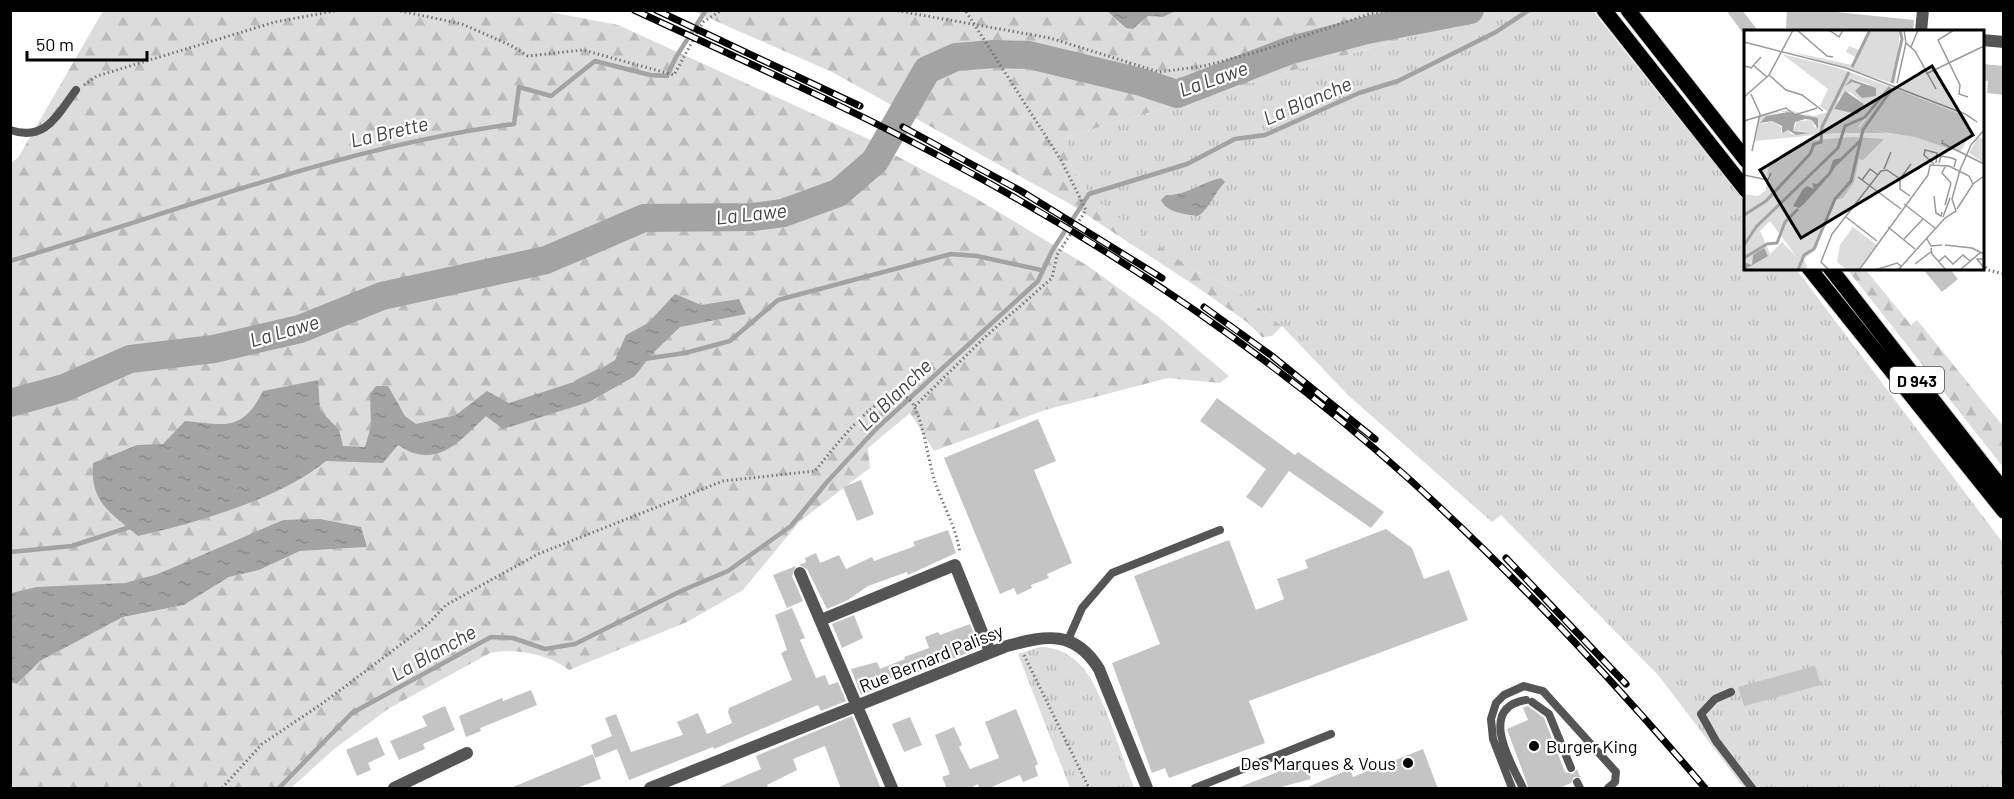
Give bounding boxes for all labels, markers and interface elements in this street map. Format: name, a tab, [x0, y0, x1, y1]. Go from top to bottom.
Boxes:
scale bar	[27, 24, 147, 62]
inset map	[1744, 30, 1984, 270]
text: 50 m	[36, 33, 74, 55]
water label: La Lawe	[1175, 55, 1251, 101]
water label: La Blanche	[1259, 71, 1355, 129]
water label: La Brette	[348, 110, 430, 152]
water label: La Lawe	[714, 197, 788, 229]
water label: La Lawe	[247, 309, 321, 351]
water label: La Blanche	[852, 353, 936, 435]
road number: D 943	[1890, 367, 1944, 393]
water label: La Blanche	[386, 619, 480, 685]
street label: Rue Bernard Palissy	[856, 619, 1006, 697]
place label: Burger King	[1546, 735, 1637, 757]
marker: Burger King	[1527, 739, 1541, 753]
place label: Des Marques & Vous	[1240, 752, 1396, 774]
marker: Des Marques & Vous	[1401, 756, 1415, 770]

